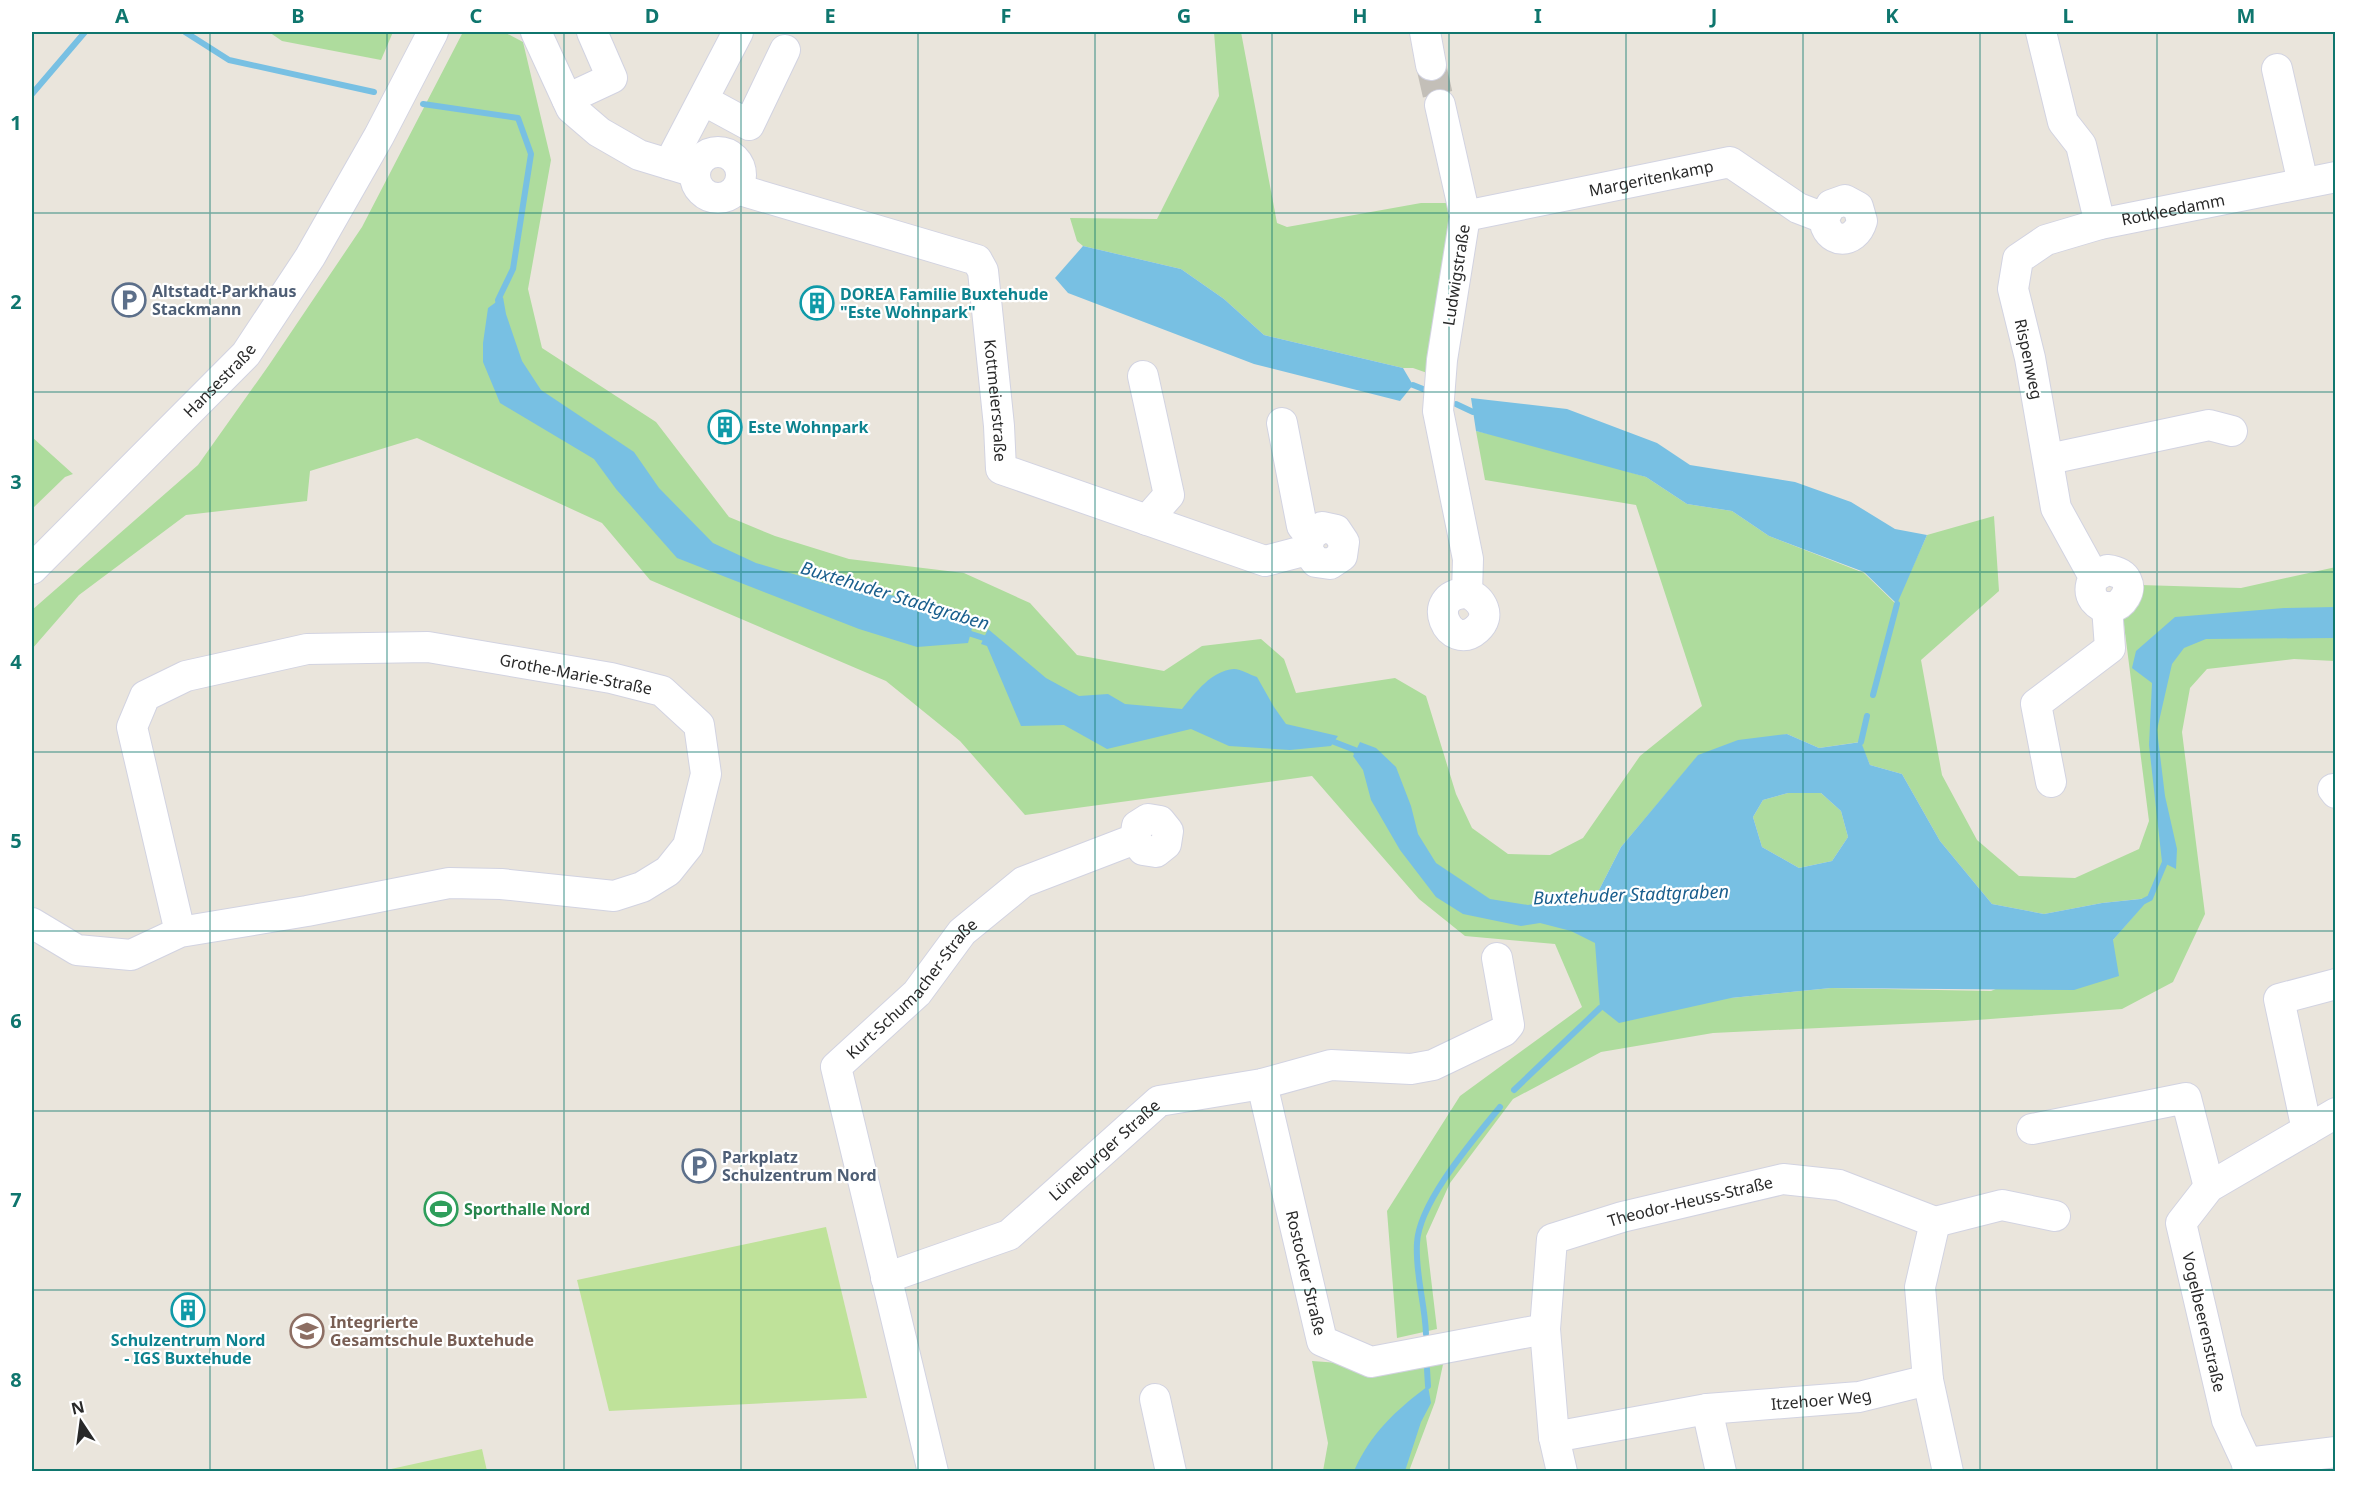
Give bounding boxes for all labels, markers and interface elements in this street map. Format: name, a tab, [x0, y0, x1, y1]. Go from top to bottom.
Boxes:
text: A	[115, 2, 129, 29]
text: B	[291, 2, 305, 29]
text: C	[470, 2, 483, 29]
text: D	[645, 2, 659, 29]
text: E	[824, 2, 836, 29]
text: F	[1001, 2, 1011, 29]
text: G	[1177, 2, 1191, 29]
text: H	[1352, 2, 1368, 29]
text: I	[1534, 2, 1542, 29]
text: J	[1709, 2, 1717, 29]
text: K	[1885, 2, 1899, 29]
text: L	[2062, 2, 2074, 29]
text: M	[2237, 2, 2255, 29]
text: 1	[10, 109, 22, 136]
street label: Margeritenkamp	[1587, 155, 1715, 201]
street label: Rotkleedamm	[2119, 188, 2227, 230]
street label: Ludwigstraße	[1437, 223, 1475, 327]
place label: Altstadt-Parkhaus Stackmann	[152, 280, 297, 320]
parking icon: Altstadt-Parkhaus Stackmann	[111, 282, 147, 318]
place label: DOREA Familie Buxtehude "Este Wohnpark"	[840, 283, 1048, 323]
building icon: DOREA Familie Buxtehude "Este Wohnpark"	[799, 285, 835, 321]
text: 2	[10, 288, 22, 315]
street label: Rispenweg	[2010, 317, 2048, 401]
street label: Kottmeierstraße	[979, 338, 1012, 462]
street label: Hansestraße	[178, 339, 261, 422]
building icon: Este Wohnpark	[707, 409, 743, 445]
place label: Este Wohnpark	[748, 416, 868, 438]
text: 3	[10, 468, 22, 495]
water label: Buxtehuder Stadtgraben	[798, 555, 992, 635]
text: 4	[10, 648, 22, 675]
street label: Grothe-Marie-Straße	[498, 648, 654, 700]
text: 5	[10, 827, 22, 854]
water label: Buxtehuder Stadtgraben	[1533, 879, 1729, 909]
street label: Kurt-Schumacher-Straße	[841, 913, 982, 1064]
text: 6	[10, 1007, 22, 1034]
street label: Lüneburger Straße	[1044, 1094, 1165, 1205]
place label: Parkplatz Schulzentrum Nord	[722, 1146, 877, 1186]
parking icon: Parkplatz Schulzentrum Nord	[681, 1148, 717, 1184]
street label: Theodor-Heuss-Straße	[1605, 1171, 1775, 1232]
text: 7	[10, 1186, 22, 1213]
sports icon: Sporthalle Nord	[423, 1191, 459, 1227]
place label: Sporthalle Nord	[464, 1198, 590, 1220]
street label: Rostocker Straße	[1281, 1208, 1331, 1338]
street label: Vogelbeerenstraße	[2177, 1250, 2231, 1394]
building icon: Schulzentrum Nord - IGS Buxtehude	[170, 1292, 206, 1328]
place label: Integrierte Gesamtschule Buxtehude	[330, 1311, 534, 1351]
school or university icon: Integrierte Gesamtschule Buxtehude	[289, 1313, 325, 1349]
place label: Schulzentrum Nord - IGS Buxtehude	[111, 1329, 265, 1369]
text: 8	[10, 1366, 22, 1393]
street label: Itzehoer Weg	[1770, 1383, 1874, 1415]
north arrow	[51, 1392, 111, 1452]
text: N	[69, 1395, 86, 1420]

